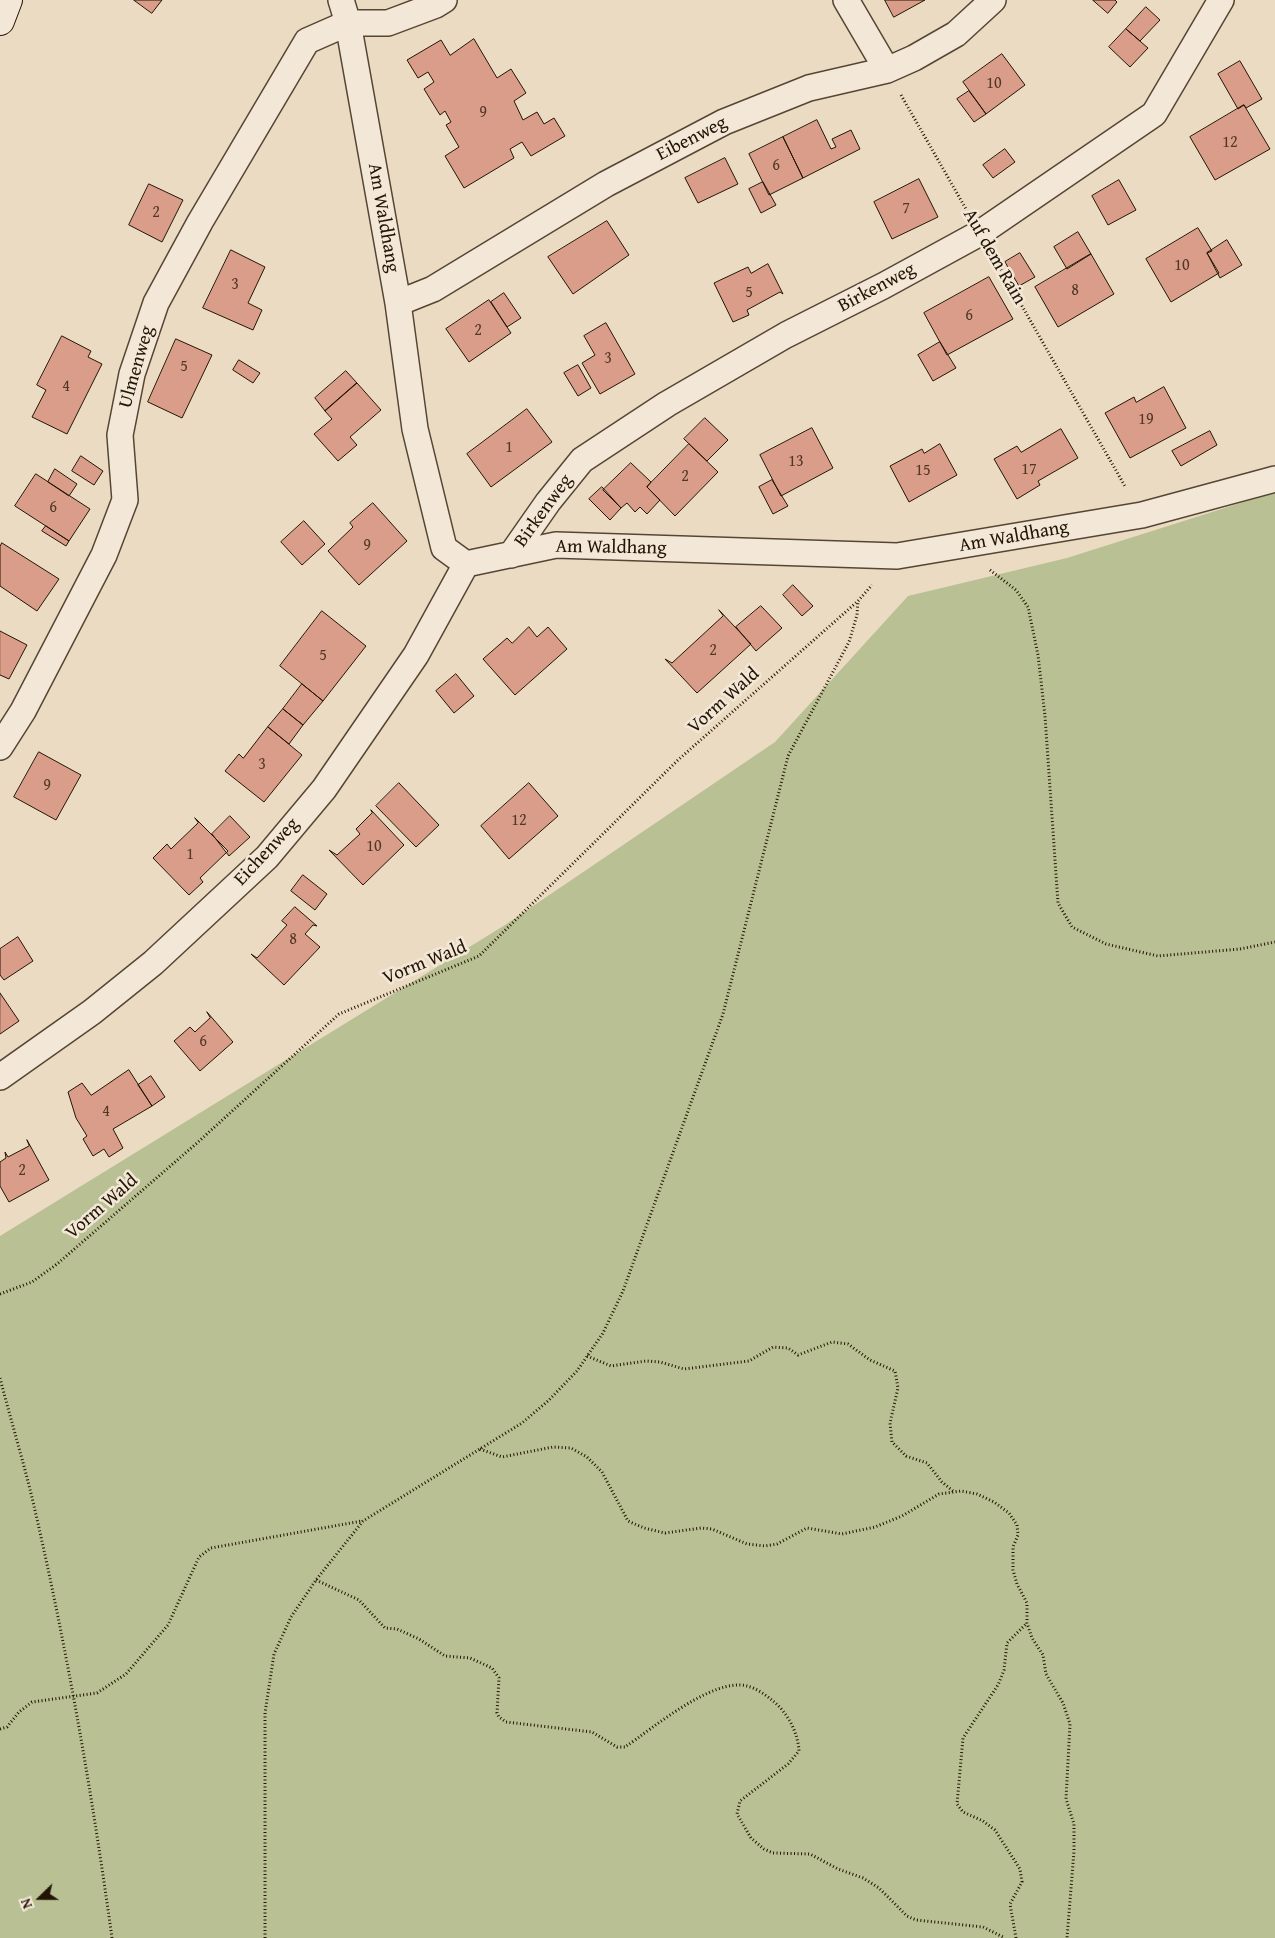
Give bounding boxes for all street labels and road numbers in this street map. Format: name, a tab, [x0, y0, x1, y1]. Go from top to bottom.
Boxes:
street label: Eibenweg	[653, 112, 731, 166]
street label: Am Waldhang	[362, 161, 404, 275]
street label: Auf dem Rain	[957, 205, 1031, 309]
street label: Birkenweg	[834, 258, 920, 318]
street label: Ulmenweg	[114, 323, 160, 411]
street label: Birkenweg	[510, 470, 578, 552]
street label: Am Waldhang	[957, 516, 1071, 558]
street label: Am Waldhang	[555, 536, 667, 560]
street label: Vorm Wald	[684, 663, 764, 739]
street label: Eichenweg	[230, 813, 304, 891]
street label: Vorm Wald	[380, 936, 470, 990]
street label: Vorm Wald	[61, 1169, 143, 1245]

